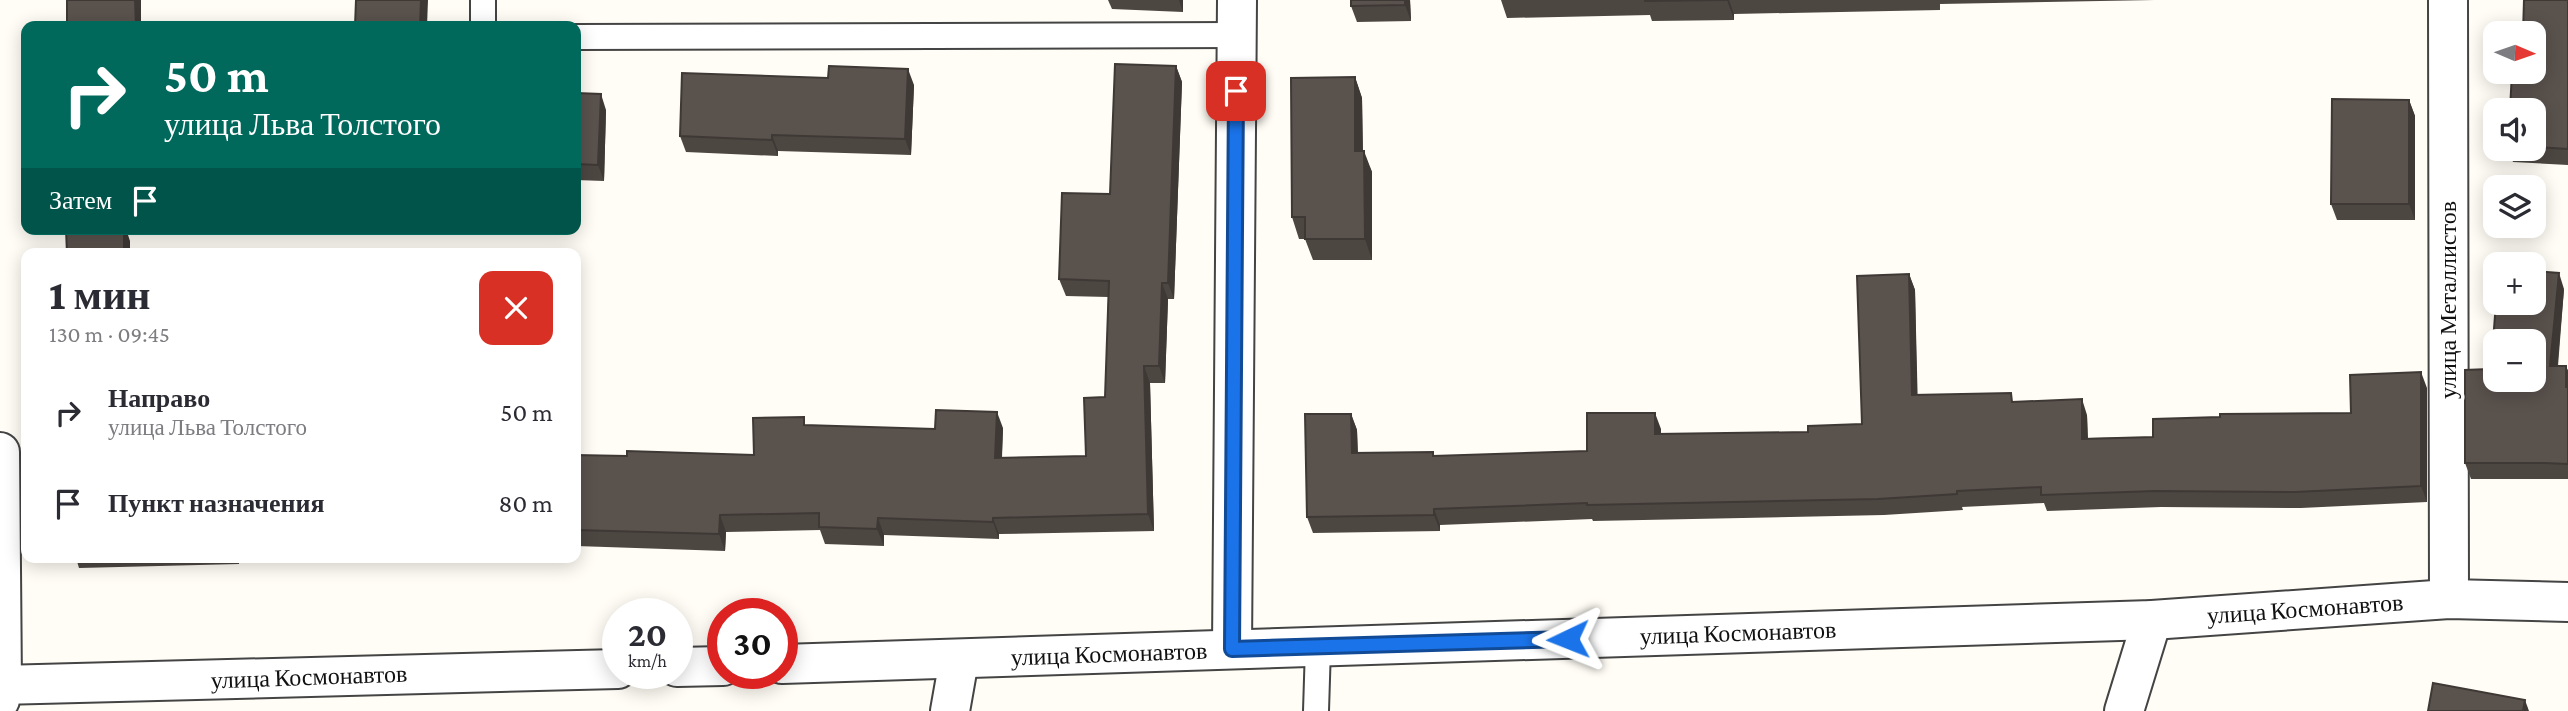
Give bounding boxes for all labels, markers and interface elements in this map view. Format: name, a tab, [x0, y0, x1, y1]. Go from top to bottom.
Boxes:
north arrow	[2483, 21, 2546, 84]
map controls	[2483, 21, 2546, 392]
text: 50 m	[164, 48, 269, 103]
icon: right	[49, 49, 140, 140]
pin	[1206, 61, 1266, 121]
icon: arrive	[1217, 72, 1255, 110]
button: sound	[2483, 98, 2546, 161]
text: улица Льва Толстого	[164, 106, 441, 142]
button: layers	[2483, 175, 2546, 238]
icon: arrive	[126, 182, 164, 220]
text: Затем	[49, 186, 112, 215]
street label: улица Металлистов	[2434, 201, 2461, 399]
button: +	[2483, 252, 2546, 315]
text: 1 мин	[49, 271, 151, 318]
button: close	[479, 271, 553, 345]
text: 130 m · 09:45	[49, 321, 170, 347]
button: −	[2483, 329, 2546, 392]
text: Направо	[108, 384, 210, 413]
icon: right	[49, 394, 87, 432]
text: 50 m	[500, 398, 553, 427]
text: улица Льва Толстого	[108, 414, 307, 440]
icon: arrive	[49, 485, 87, 523]
text: Пункт назначения	[108, 489, 325, 518]
text: 80 m	[499, 489, 553, 518]
street label: улица Космонавтов	[2206, 588, 2404, 629]
speed limit sign: 30	[707, 598, 798, 689]
position arrow	[1531, 602, 1605, 676]
text: 20	[628, 615, 667, 654]
street label: улица Космонавтов	[1639, 616, 1837, 649]
street label: улица Космонавтов	[1010, 637, 1208, 670]
text: km/h	[628, 651, 667, 671]
street label: улица Космонавтов	[210, 660, 408, 693]

